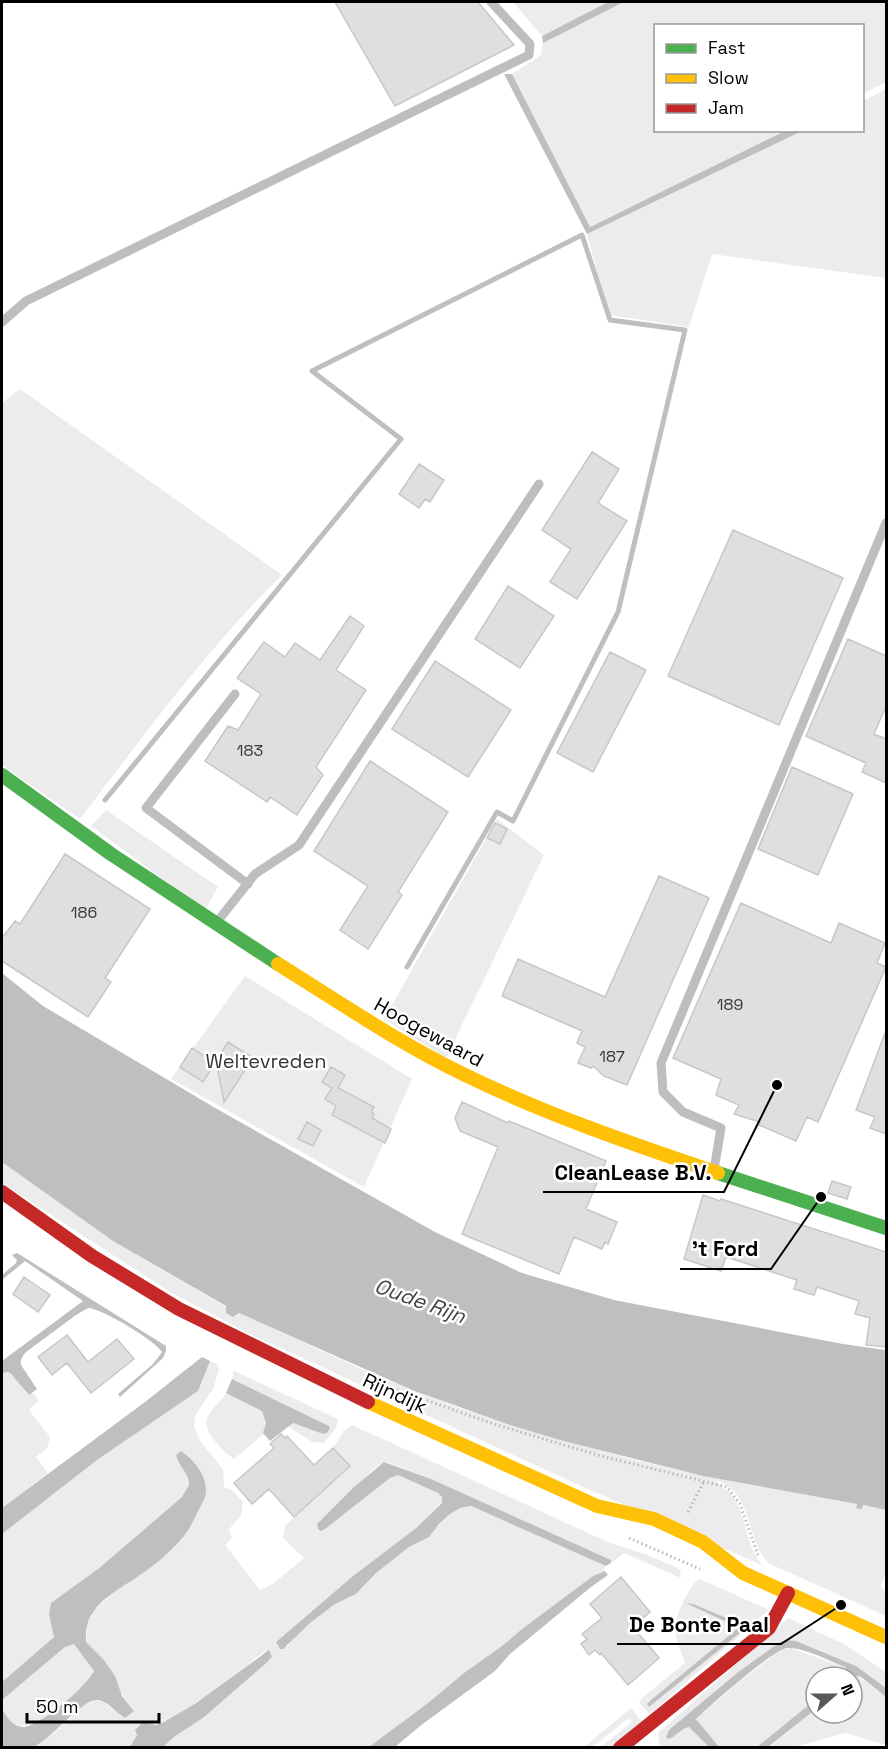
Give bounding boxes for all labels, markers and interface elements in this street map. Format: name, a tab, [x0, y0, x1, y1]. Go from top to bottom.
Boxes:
legend	[654, 24, 864, 132]
text: Fast	[708, 36, 745, 59]
text: Slow	[708, 66, 749, 89]
text: Jam	[708, 96, 744, 119]
house number: 183	[237, 740, 263, 761]
house number: 186	[71, 902, 97, 923]
street label: Hoogewaard	[370, 991, 488, 1073]
house number: 189	[717, 994, 743, 1015]
house number: 187	[599, 1046, 625, 1067]
park label: Weltevreden	[205, 1048, 327, 1074]
callout: CleanLease B.V.	[543, 1153, 724, 1192]
text: CleanLease B.V.	[555, 1159, 711, 1186]
callout: 't Ford	[680, 1230, 771, 1269]
text: 't Ford	[692, 1235, 758, 1262]
water label: Oude Rijn	[371, 1272, 470, 1330]
street label: Rijndijk	[359, 1367, 432, 1419]
callout: De Bonte Paal	[617, 1605, 781, 1644]
text: De Bonte Paal	[629, 1611, 769, 1638]
north arrow	[804, 1665, 864, 1725]
text: N	[836, 1681, 859, 1699]
scale bar	[27, 1686, 159, 1724]
text: 50 m	[36, 1695, 78, 1718]

